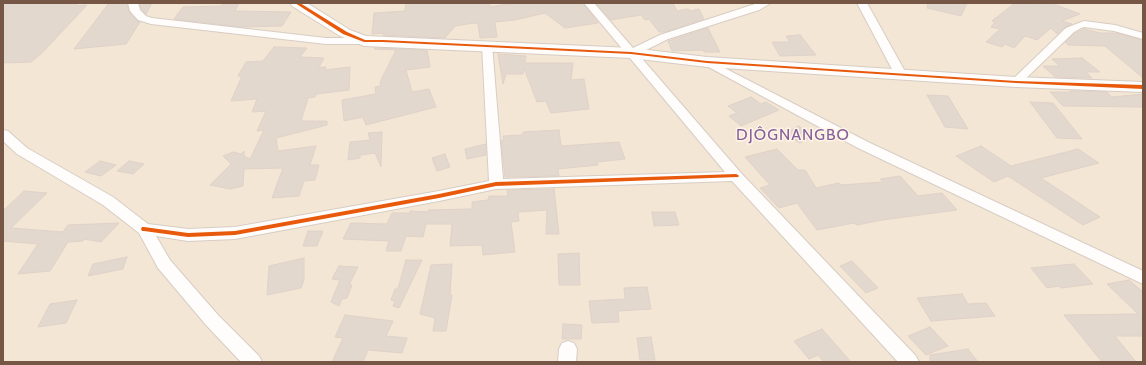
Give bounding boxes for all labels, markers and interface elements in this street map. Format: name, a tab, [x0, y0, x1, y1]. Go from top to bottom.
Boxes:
district label: DJÔGNANGBO	[736, 125, 850, 145]

